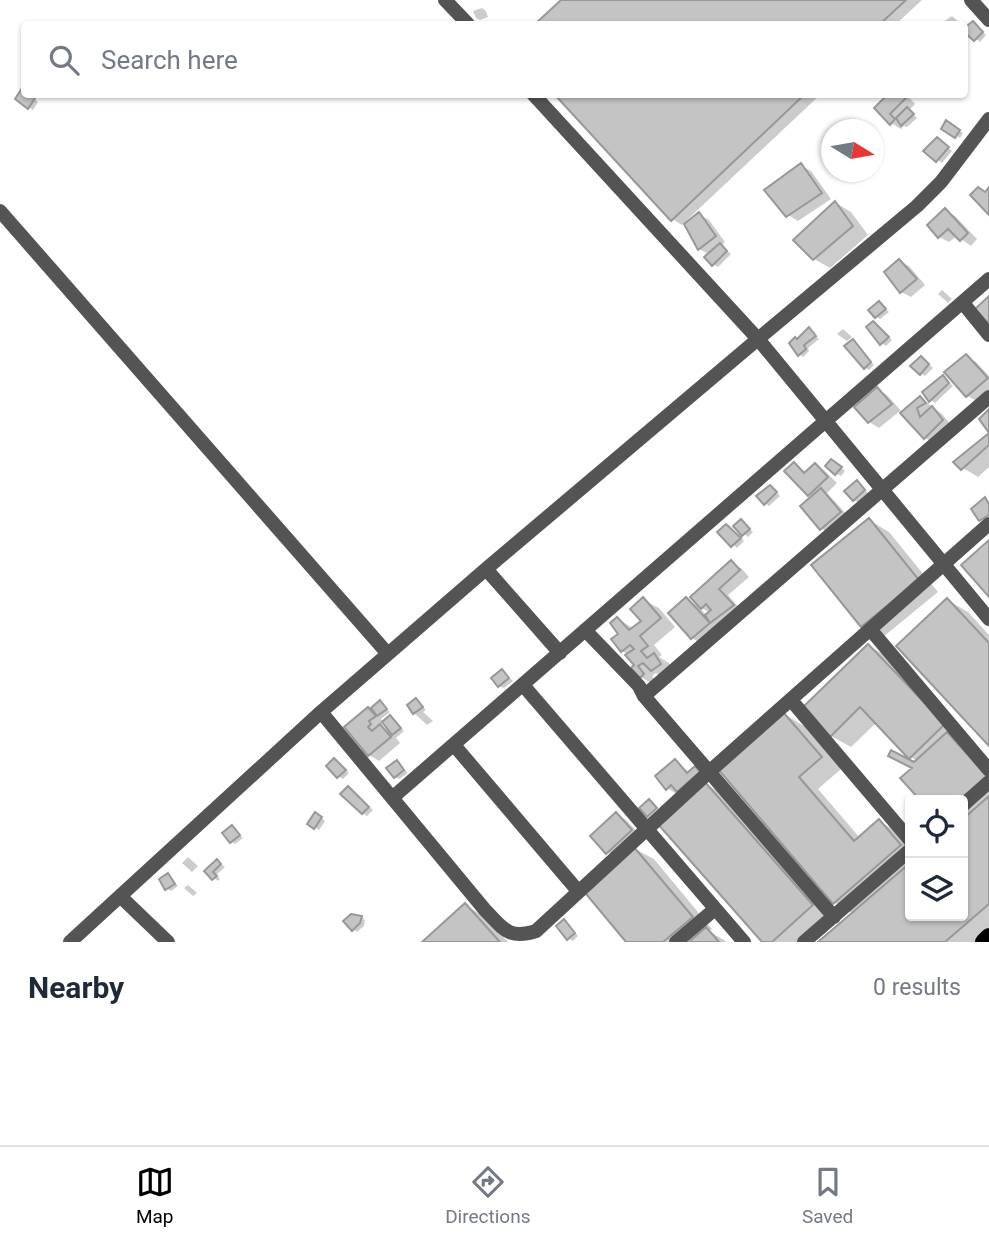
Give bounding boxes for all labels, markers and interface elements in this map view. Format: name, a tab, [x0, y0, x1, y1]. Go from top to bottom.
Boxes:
search box	[21, 21, 968, 98]
icon: search	[45, 41, 83, 79]
text: Search here	[101, 45, 238, 75]
north arrow	[821, 119, 884, 182]
map controls	[905, 795, 968, 921]
button: locate	[905, 795, 968, 858]
button: layers	[905, 858, 968, 921]
text: Nearby	[28, 970, 124, 1005]
text: 0 results	[873, 974, 961, 1001]
tab: Map	[136, 1163, 174, 1228]
tab: Directions	[445, 1163, 530, 1228]
tab: Saved	[802, 1163, 853, 1228]

